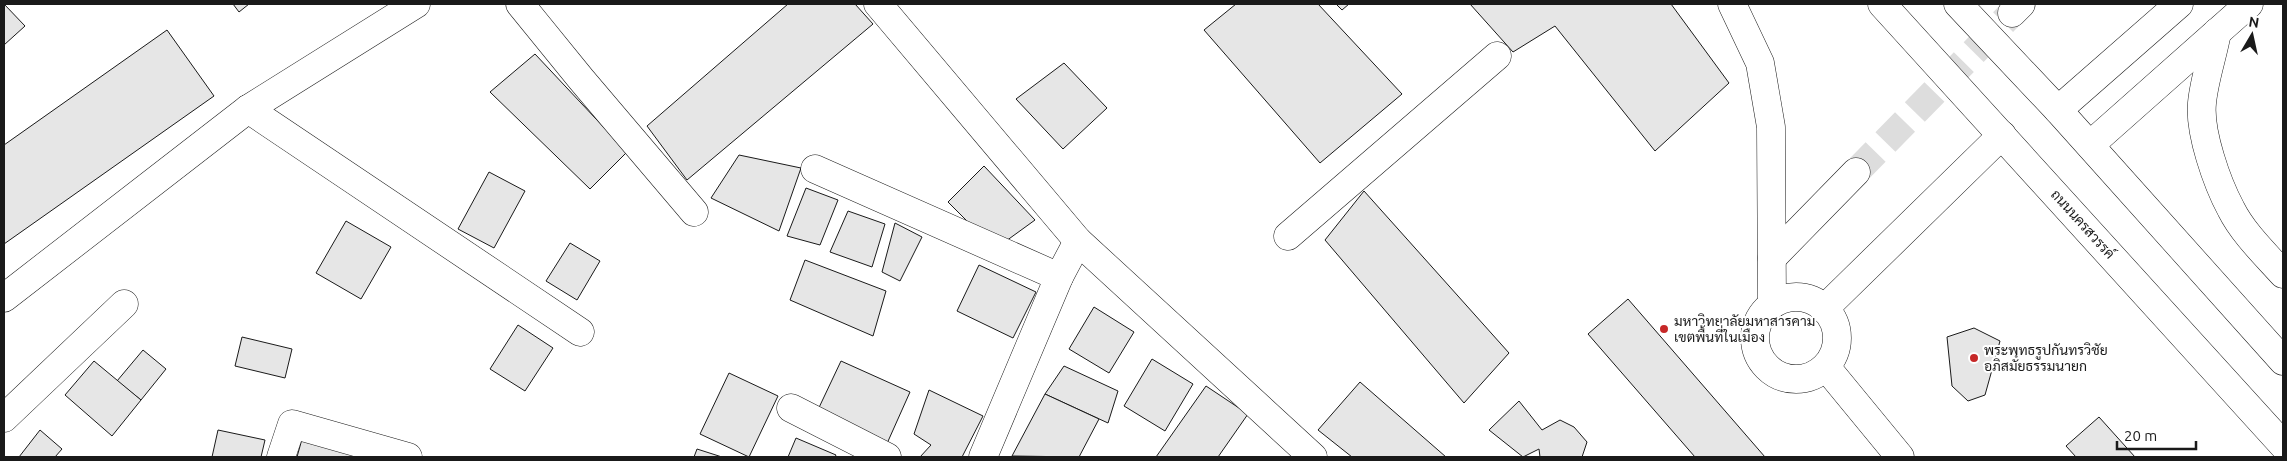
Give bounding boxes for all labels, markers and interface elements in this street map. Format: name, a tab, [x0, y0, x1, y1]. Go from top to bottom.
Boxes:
north arrow	[2227, 10, 2277, 60]
text: N	[2248, 13, 2260, 31]
street label: ถนนนครสวรรค์	[2048, 186, 2119, 262]
place label: มหาวิทยาลัยมหาสารคาม เขตพื้นที่ในเมือง	[1674, 313, 1815, 345]
marker: มหาวิทยาลัยมหาสารคาม เขตพื้นที่ในเมือง	[1658, 323, 1670, 335]
place label: พระพุทธรูปกันทรวิชัย อภิสมัยธรรมนายก	[1984, 342, 2108, 374]
marker: พระพุทธรูปกันทรวิชัย อภิสมัยธรรมนายก	[1968, 352, 1980, 364]
scale bar	[2117, 418, 2196, 450]
text: 20 m	[2124, 427, 2157, 444]

